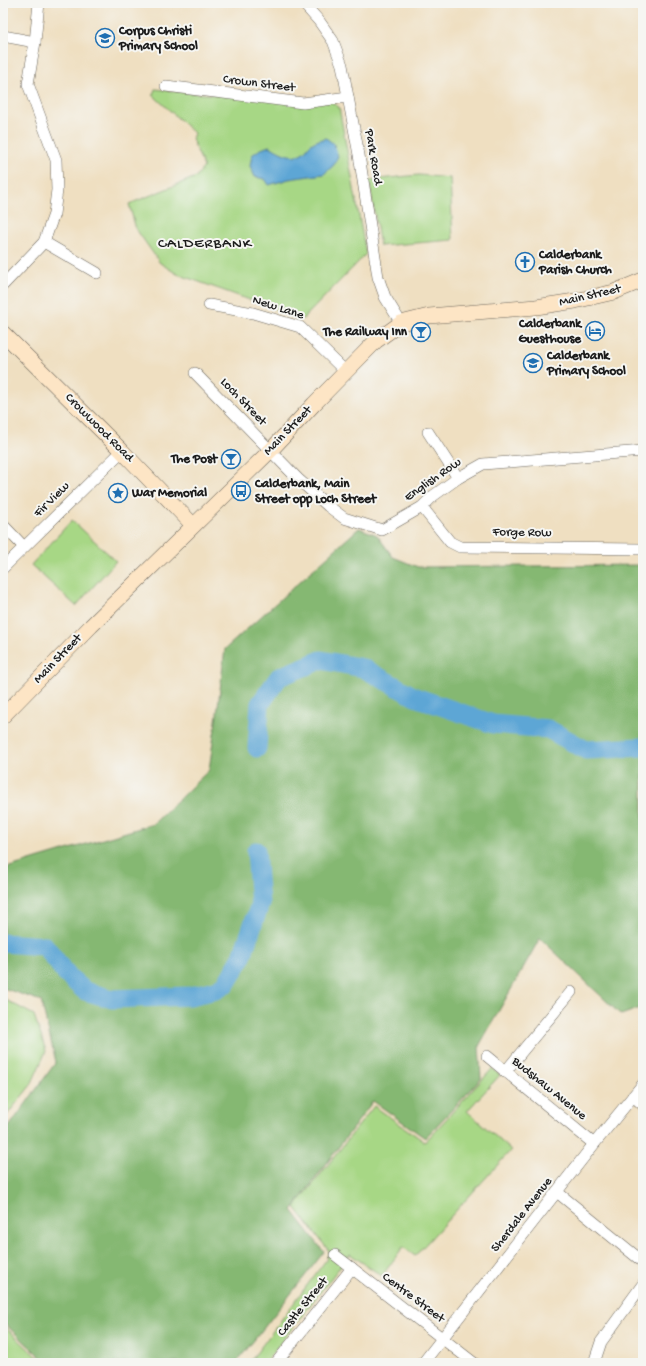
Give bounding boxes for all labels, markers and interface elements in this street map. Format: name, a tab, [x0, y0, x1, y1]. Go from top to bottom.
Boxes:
place label: Corpus Christi Primary School	[118, 24, 198, 54]
school or university icon: Corpus Christi Primary School	[94, 27, 116, 49]
street label: Crown Street	[222, 72, 298, 96]
street label: Park Road	[361, 127, 386, 187]
district label: CALDERBANK	[158, 235, 253, 253]
place label: Calderbank Parish Church	[538, 248, 612, 278]
church icon: Calderbank Parish Church	[514, 251, 536, 273]
street label: Main Street	[558, 281, 624, 310]
street label: New Lane	[250, 293, 306, 323]
place label: Calderbank Guesthouse	[518, 317, 583, 347]
hotel icon: Calderbank Guesthouse	[584, 320, 606, 342]
bar icon: The Railway Inn	[410, 321, 432, 343]
place label: The Railway Inn	[322, 325, 408, 340]
place label: Calderbank Primary School	[546, 349, 626, 379]
school or university icon: Calderbank Primary School	[522, 352, 544, 374]
street label: Loch Street	[217, 375, 271, 430]
street label: Crowwood Road	[61, 390, 137, 466]
street label: Main Street	[261, 402, 316, 459]
bar icon: The Post	[220, 448, 242, 470]
place label: The Post	[170, 452, 219, 467]
street label: English Row	[402, 455, 464, 505]
place label: Calderbank, Main Street opp Loch Street	[254, 477, 378, 508]
street label: Fir View	[30, 479, 73, 522]
bus stop icon: Calderbank, Main Street opp Loch Street	[230, 480, 252, 502]
place icon: War Memorial	[107, 482, 129, 504]
place label: War Memorial	[131, 486, 207, 501]
street label: Forge Row	[491, 525, 552, 541]
street label: Main Street	[31, 630, 86, 687]
street label: Budshaw Avenue	[508, 1054, 590, 1124]
street label: Sherdale Avenue	[488, 1174, 556, 1255]
street label: Centre Street	[379, 1270, 449, 1327]
street label: Castle Street	[275, 1273, 332, 1340]

